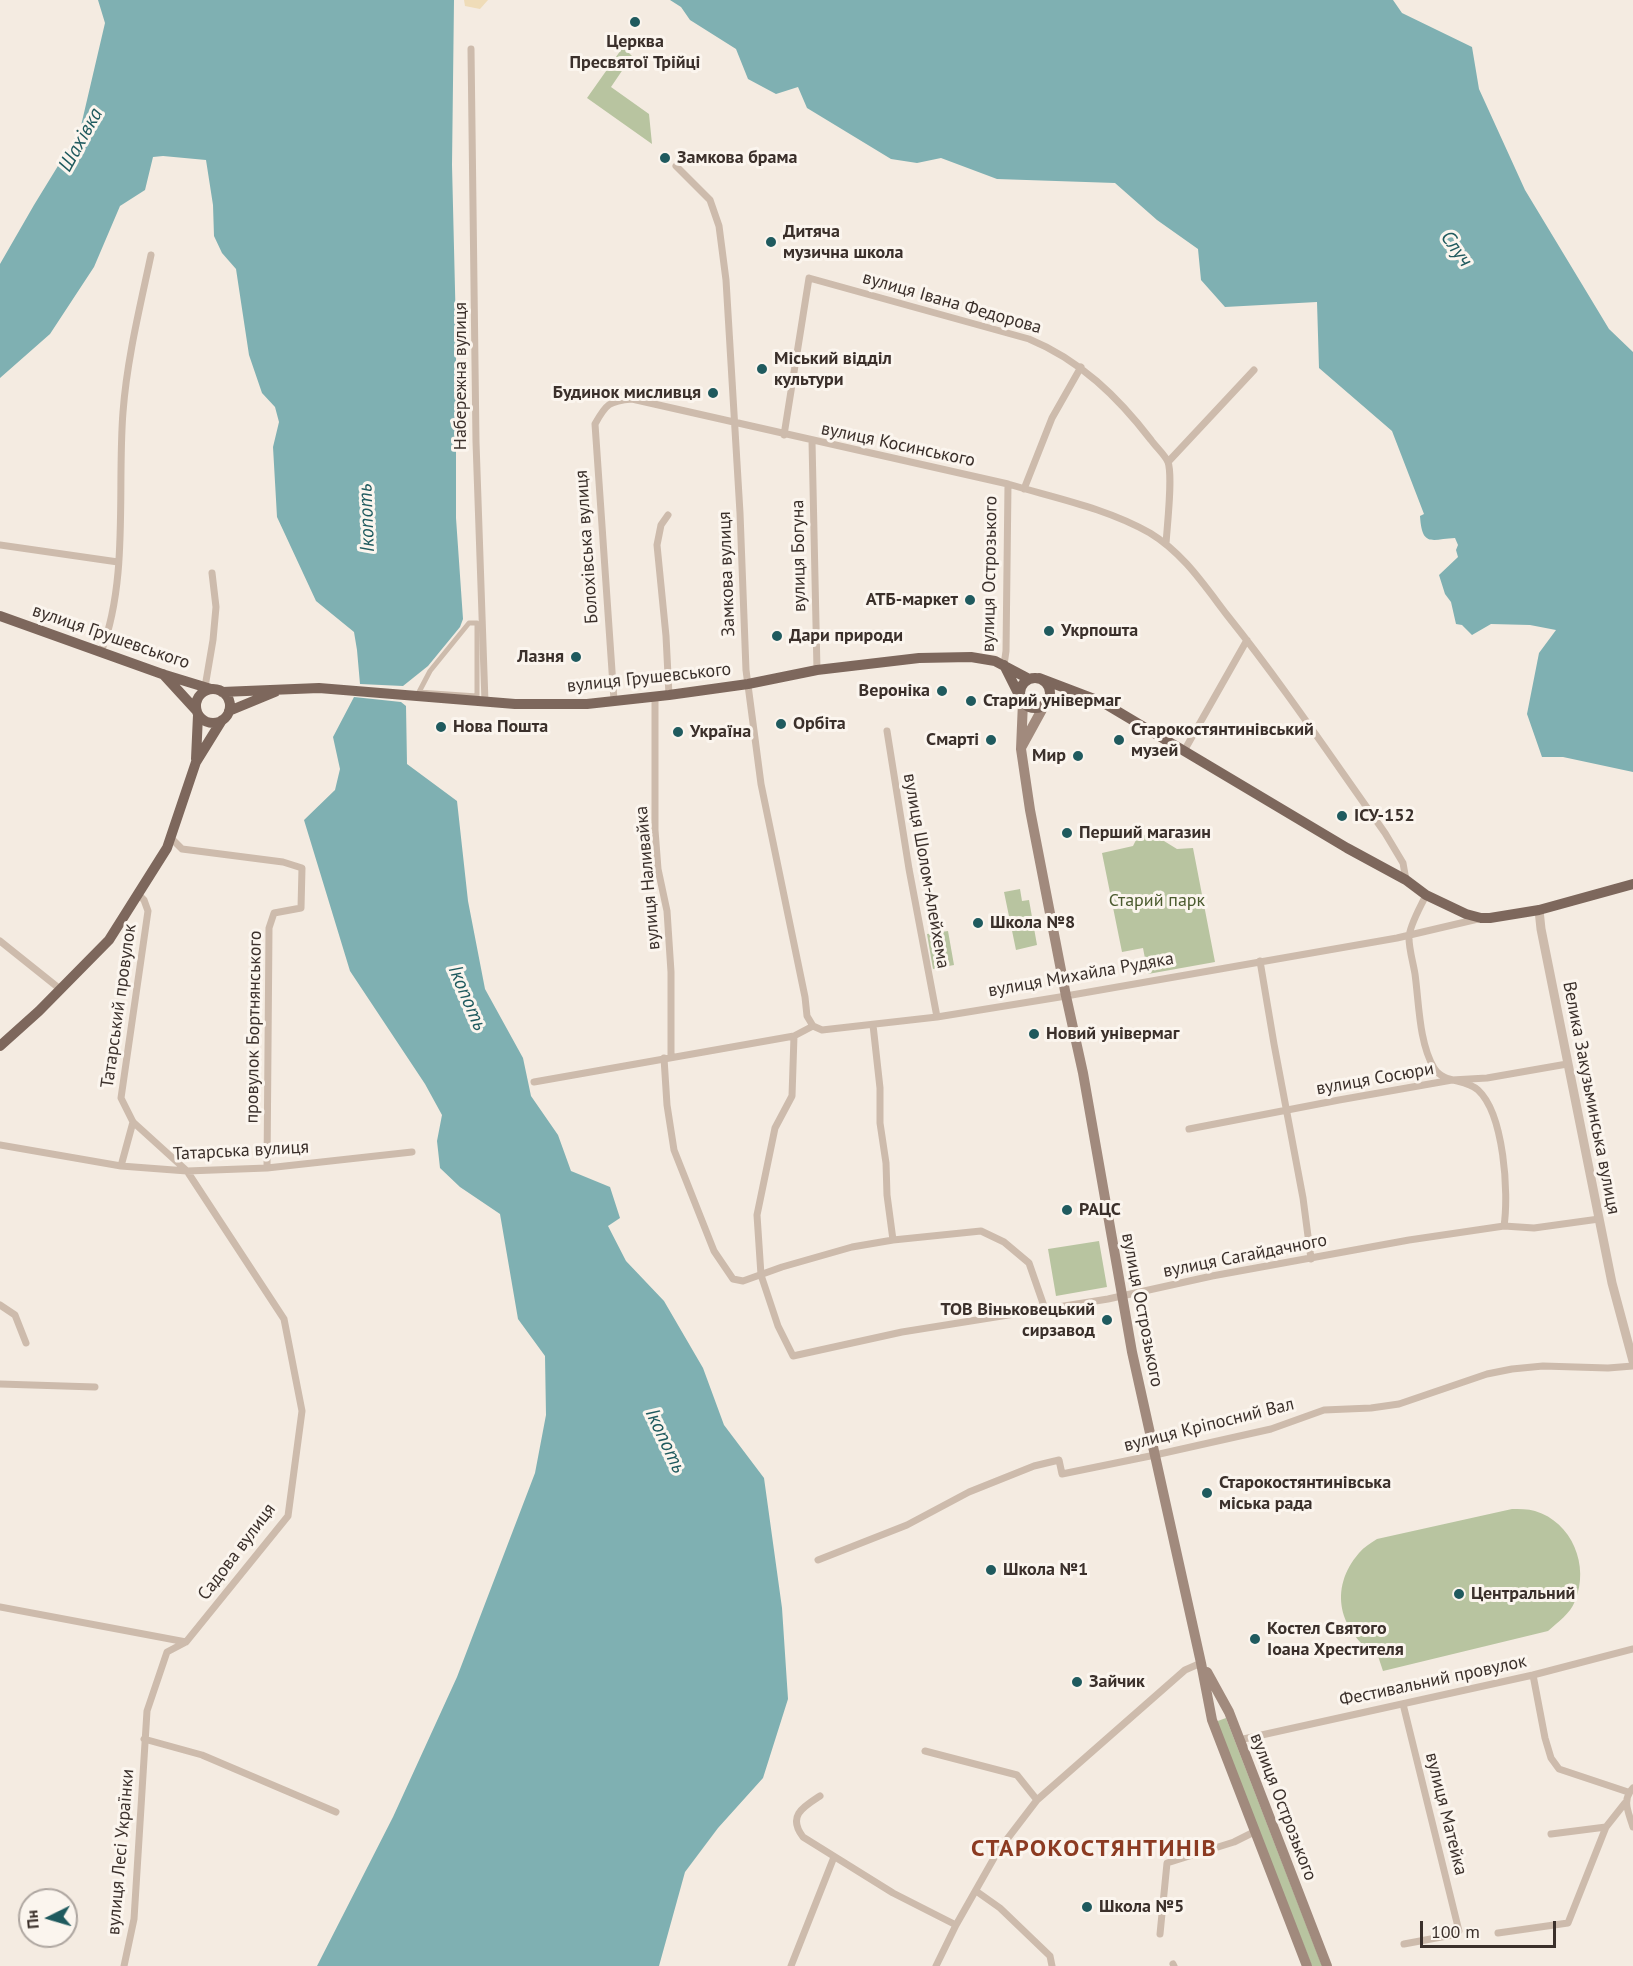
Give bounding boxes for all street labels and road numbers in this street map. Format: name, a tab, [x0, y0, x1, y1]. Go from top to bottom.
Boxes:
street label: вулиця Івана Федорова	[860, 267, 1044, 339]
street label: Набережна вулиця	[450, 302, 472, 450]
street label: вулиця Косинського	[819, 418, 977, 472]
street label: Болохівська вулиця	[571, 469, 603, 625]
street label: вулиця Острозького	[978, 496, 1002, 652]
street label: вулиця Богуна	[787, 500, 811, 612]
street label: Замкова вулиця	[714, 511, 740, 637]
street label: вулиця Грушевського	[29, 600, 193, 674]
street label: вулиця Грушевського	[566, 659, 732, 697]
street label: вулиця Шолом-Алейхема	[898, 772, 954, 970]
street label: вулиця Наливайка	[631, 805, 665, 951]
street label: Татарський провулок	[97, 922, 141, 1090]
street label: провулок Бортнянського	[242, 930, 266, 1124]
street label: вулиця Михайла Рудяка	[986, 948, 1176, 1002]
street label: Велика Закузьминська вулиця	[1558, 980, 1624, 1216]
street label: вулиця Сосюри	[1314, 1058, 1436, 1100]
street label: Татарська вулиця	[173, 1137, 309, 1165]
street label: вулиця Сагайдачного	[1161, 1229, 1329, 1283]
street label: вулиця Острозького	[1116, 1231, 1168, 1389]
street label: вулиця Кріпосний Вал	[1122, 1393, 1296, 1457]
street label: Садова вулиця	[194, 1499, 280, 1605]
street label: Фестивальний провулок	[1337, 1651, 1529, 1711]
street label: вулиця Острозького	[1245, 1730, 1321, 1884]
street label: вулиця Матейка	[1420, 1750, 1472, 1878]
street label: вулиця Лесі Українки	[103, 1768, 139, 1936]

